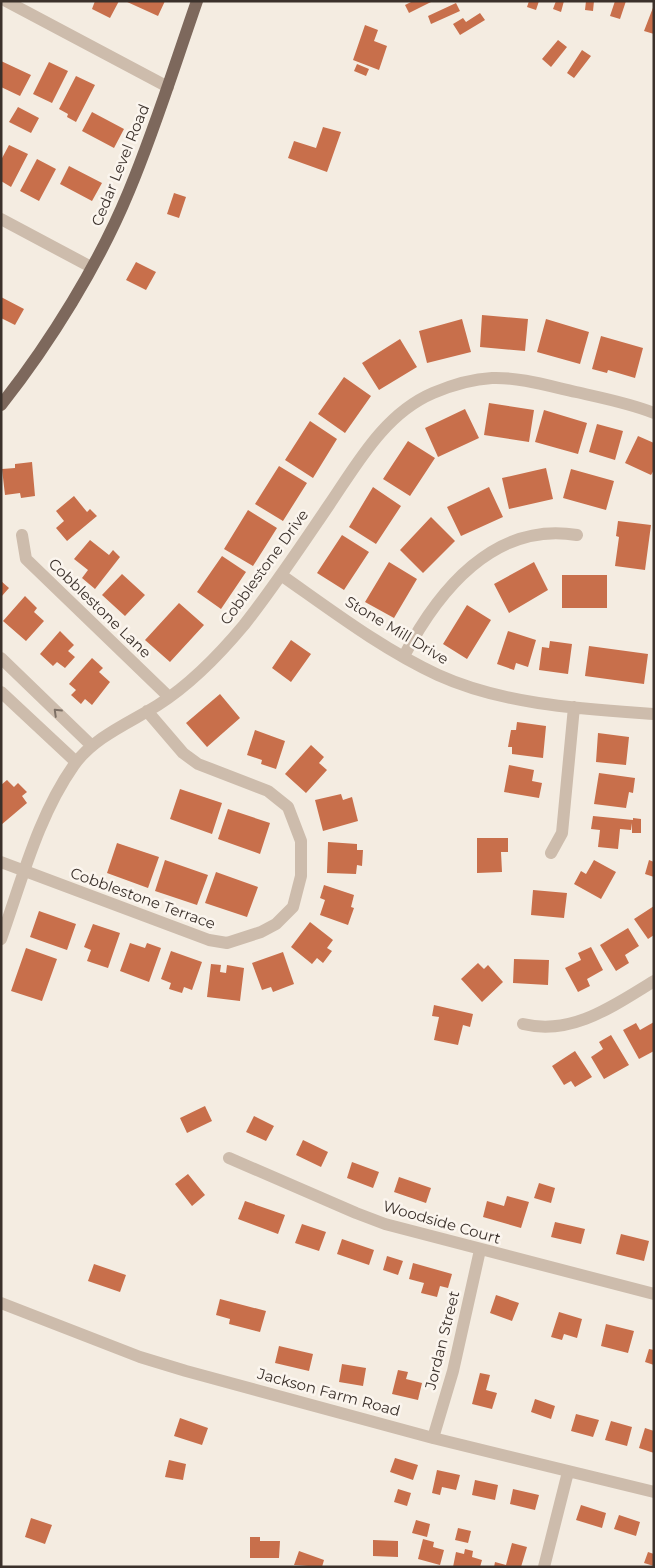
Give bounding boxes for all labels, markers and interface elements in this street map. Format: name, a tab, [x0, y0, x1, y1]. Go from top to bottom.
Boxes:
street label: Cedar Level Road	[87, 101, 153, 229]
street label: Cobblestone Drive	[216, 506, 312, 628]
street label: Cobblestone Lane	[45, 554, 155, 662]
street label: Stone Mill Drive	[342, 592, 452, 668]
one-way arrow	[54, 709, 63, 718]
street label: Cobblestone Terrace	[68, 863, 218, 933]
street label: Woodside Court	[381, 1196, 503, 1248]
street label: Jordan Street	[420, 1289, 463, 1392]
street label: Jackson Farm Road	[254, 1364, 403, 1420]

